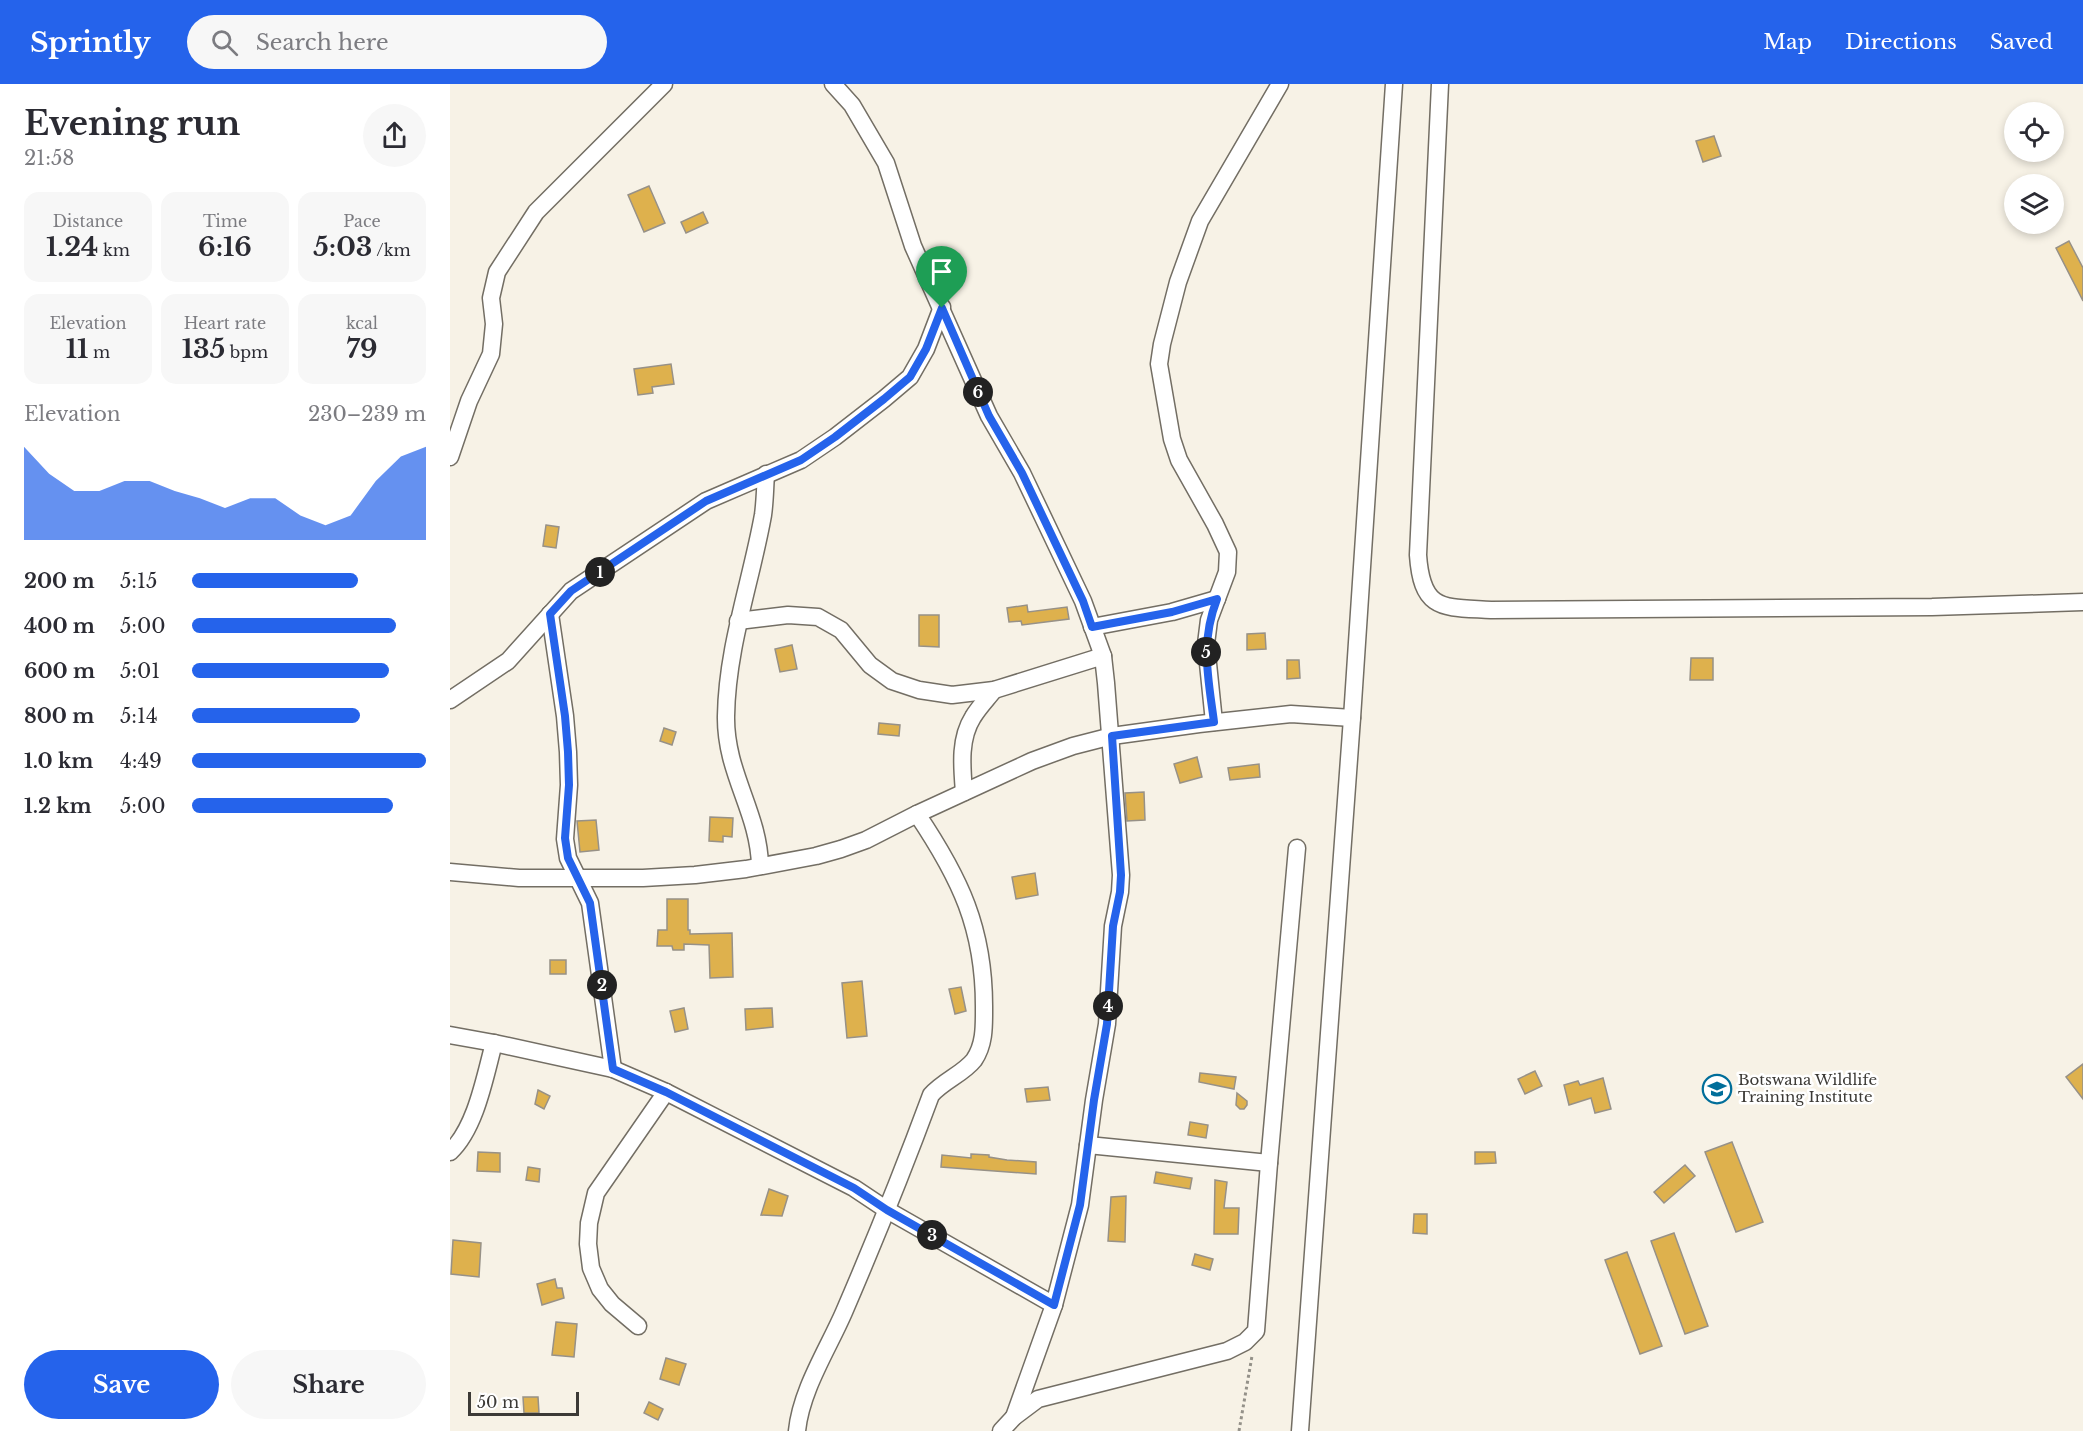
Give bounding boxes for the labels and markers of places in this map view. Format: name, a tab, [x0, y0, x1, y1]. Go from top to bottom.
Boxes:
pin	[916, 246, 967, 308]
pin: 6	[963, 377, 993, 407]
pin: 1	[585, 557, 615, 587]
pin: 5	[1191, 637, 1221, 667]
pin: 2	[587, 970, 617, 1000]
pin: 4	[1093, 991, 1123, 1021]
place label: Botswana Wildlife Training Institute	[1738, 1070, 1877, 1106]
school or university icon: Botswana Wildlife Training Institute	[1701, 1073, 1733, 1105]
pin: 3	[917, 1220, 947, 1250]

